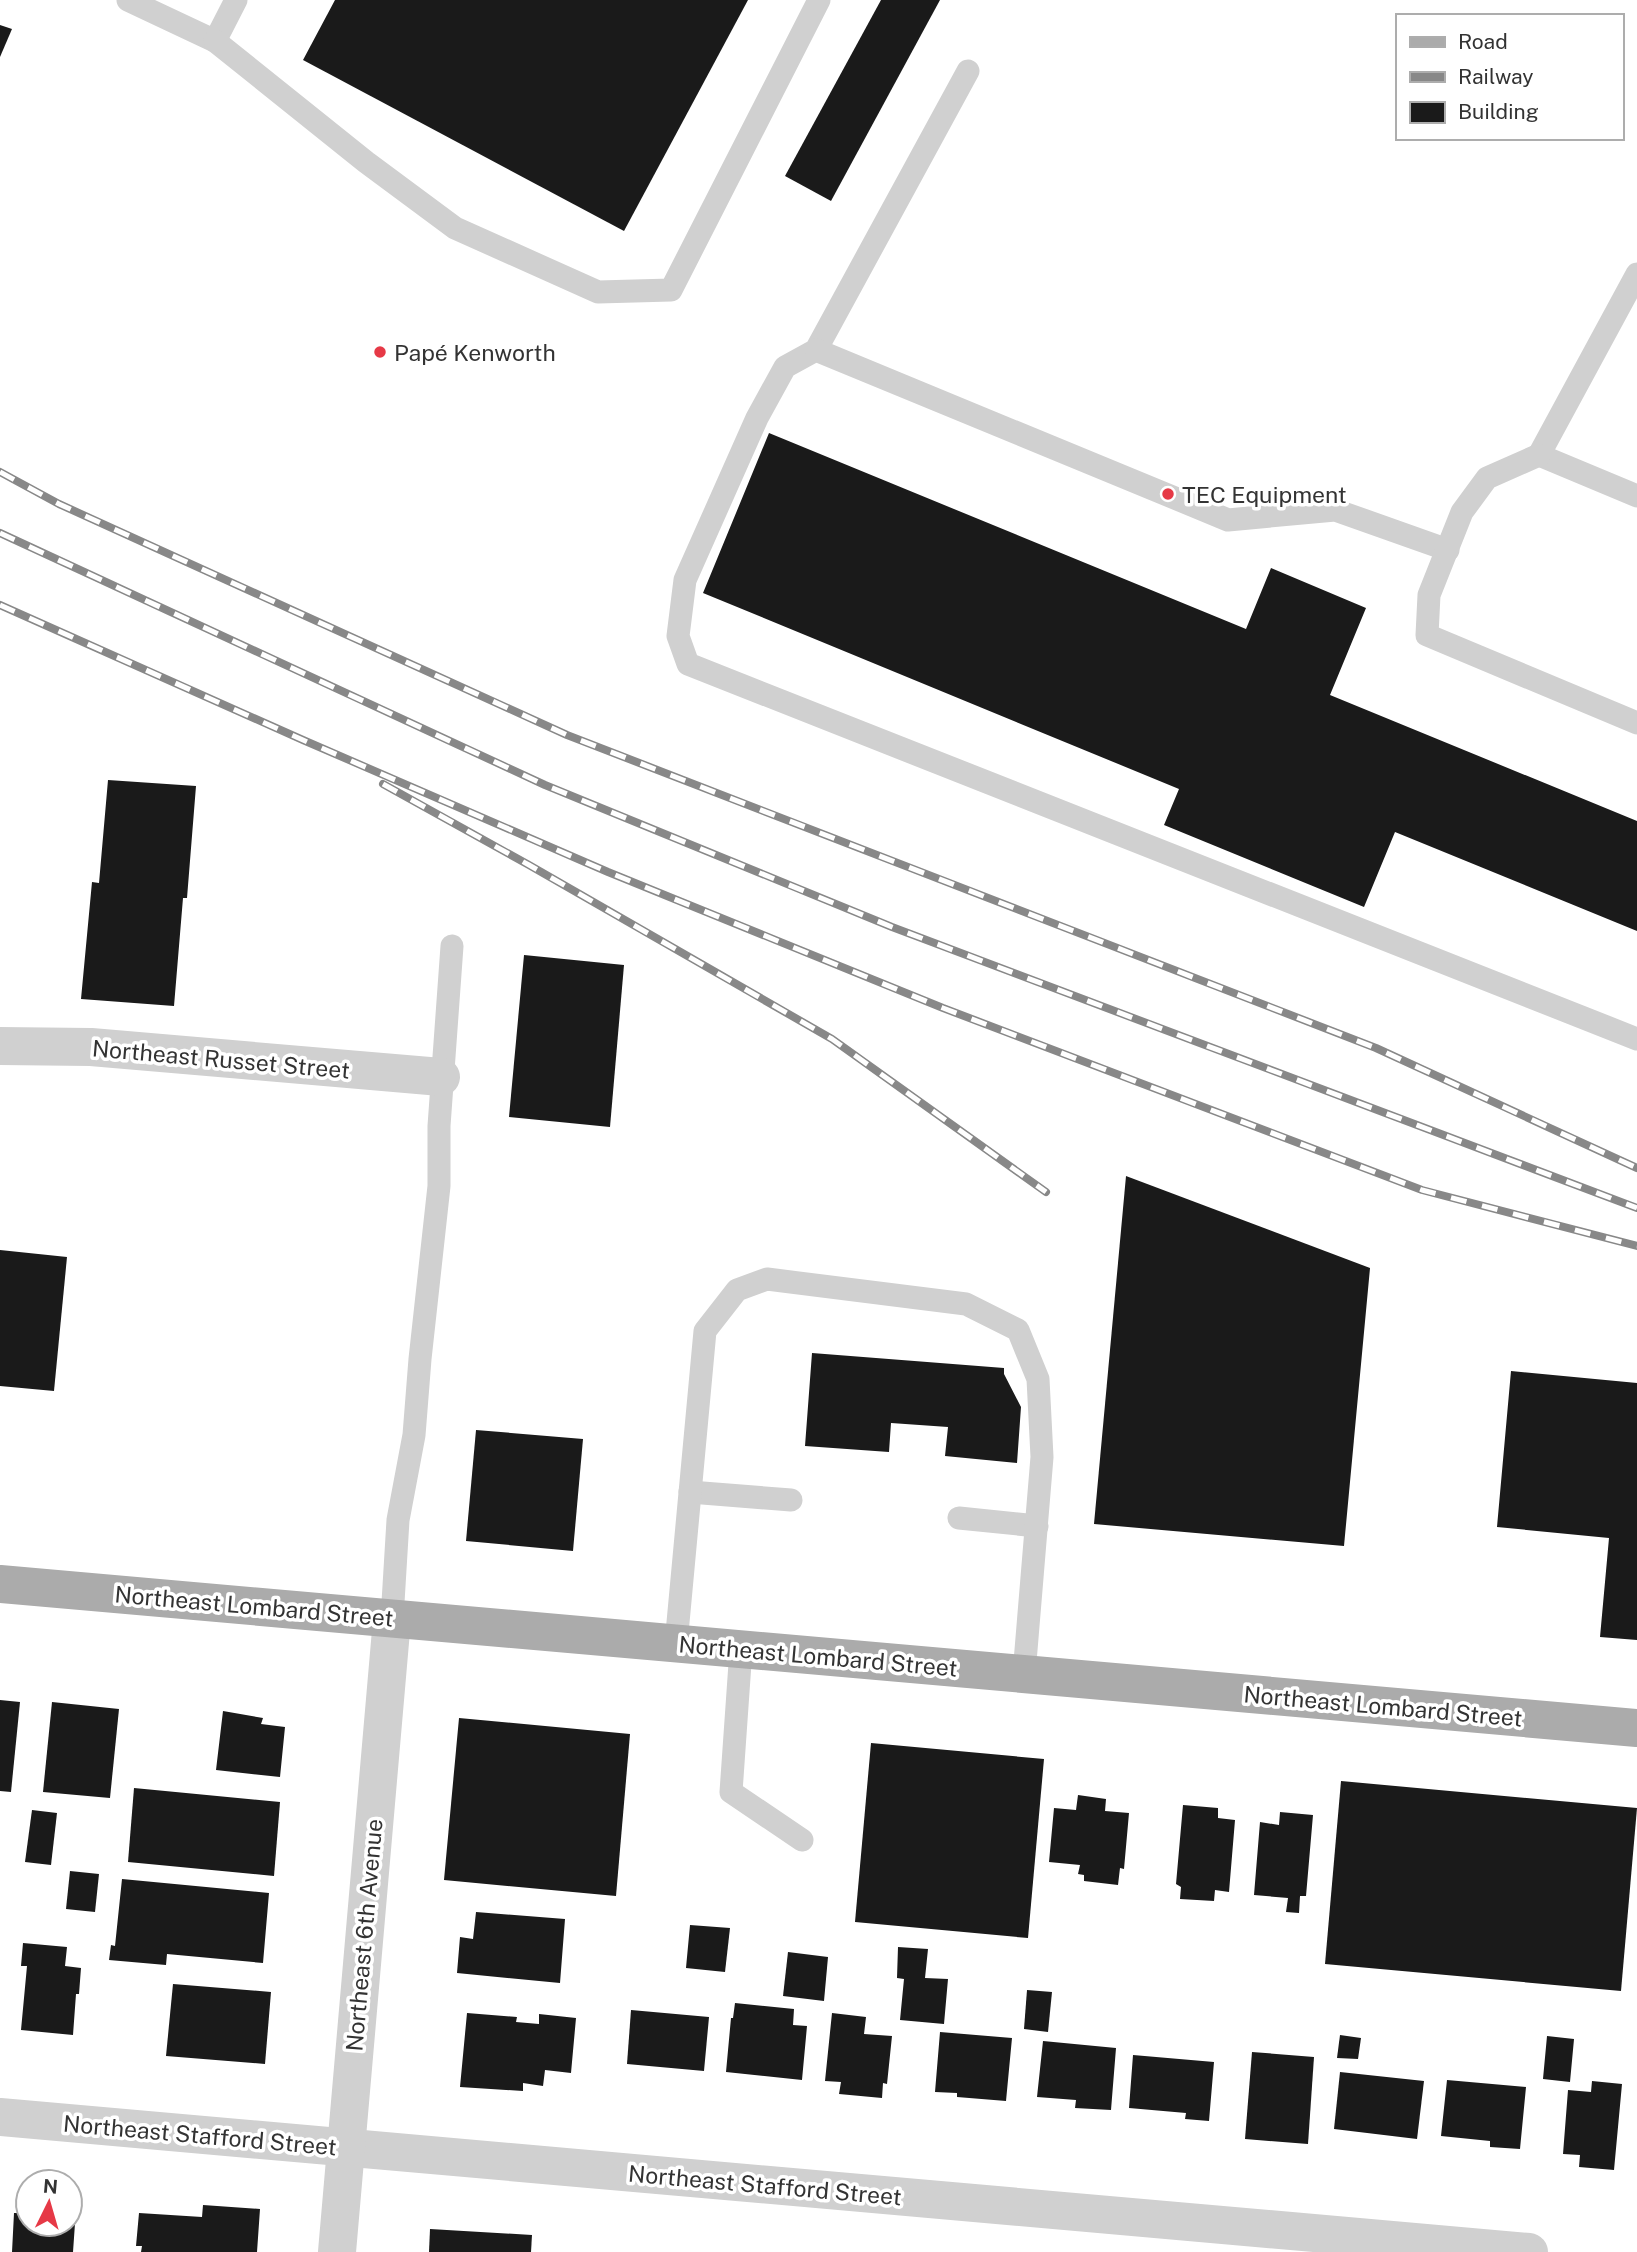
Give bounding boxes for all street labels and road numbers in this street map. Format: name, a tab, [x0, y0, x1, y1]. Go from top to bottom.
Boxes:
street label: Northeast Russet Street	[91, 1034, 351, 1084]
street label: Northeast Lombard Street	[113, 1580, 395, 1632]
street label: Northeast Lombard Street	[677, 1630, 959, 1682]
street label: Northeast Lombard Street	[1242, 1680, 1524, 1732]
street label: Northeast 6th Avenue	[340, 1817, 388, 2053]
street label: Northeast Stafford Street	[62, 2110, 338, 2160]
street label: Northeast Stafford Street	[627, 2160, 903, 2210]

